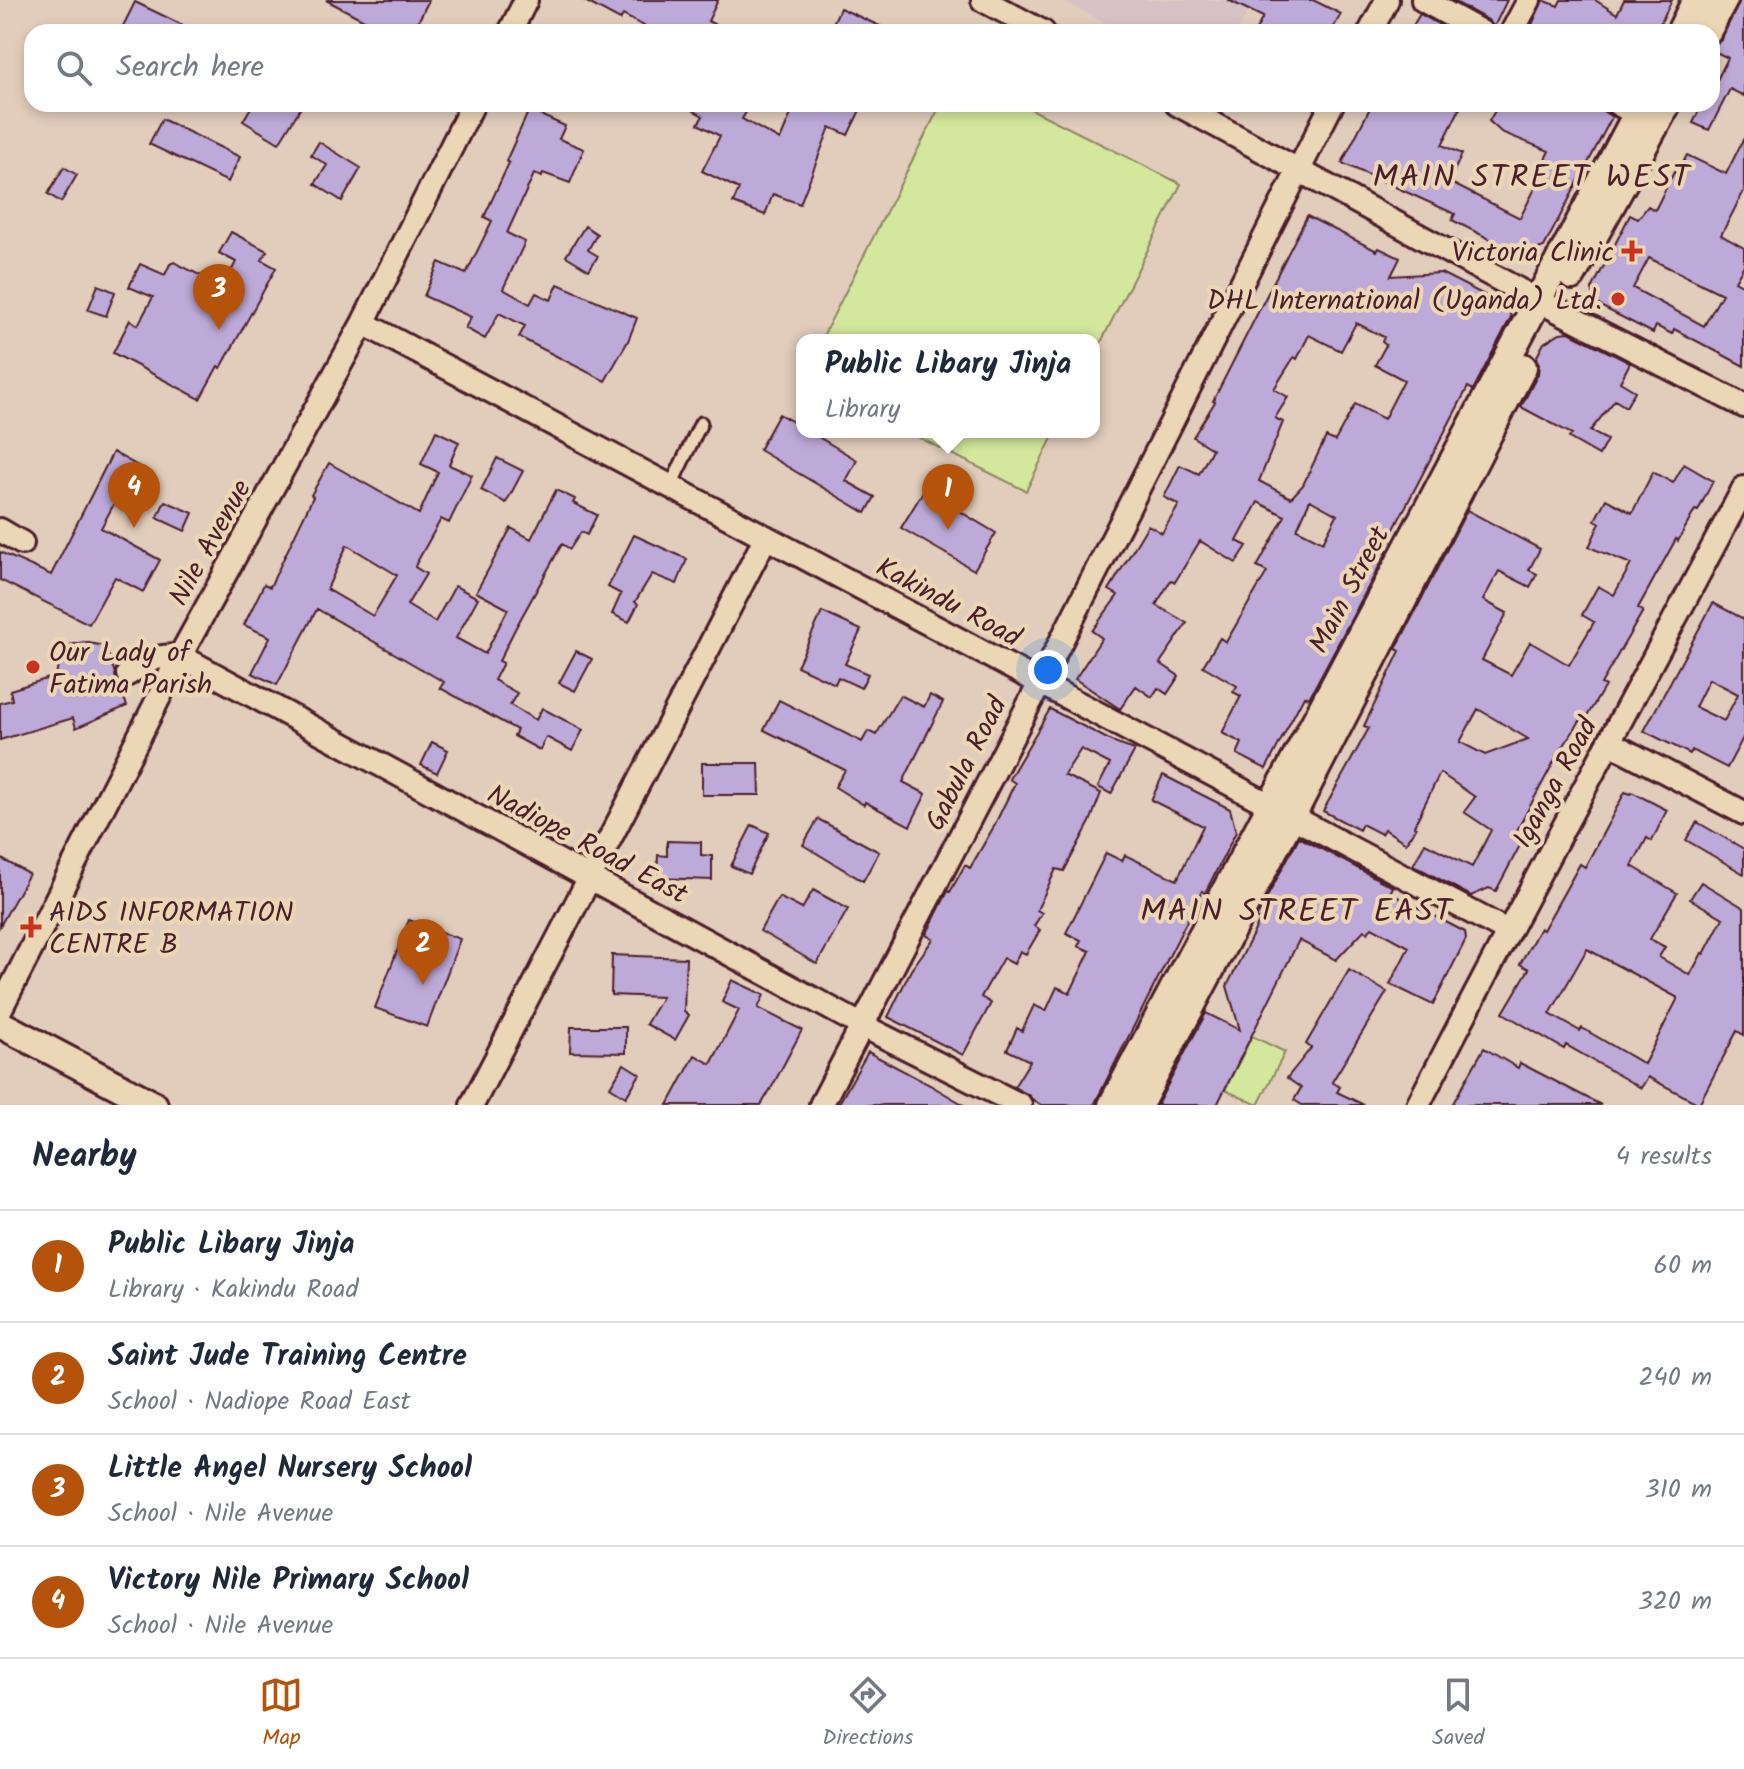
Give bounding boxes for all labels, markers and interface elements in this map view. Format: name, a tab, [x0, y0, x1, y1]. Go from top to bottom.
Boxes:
search box	[24, 24, 1720, 112]
text: Search here	[116, 44, 264, 92]
icon: search	[52, 46, 96, 90]
district label: MAIN STREET WEST	[1372, 153, 1692, 204]
place label: Victoria Clinic	[1452, 231, 1614, 276]
marker: Victoria Clinic	[1621, 240, 1643, 262]
pin: 3	[193, 264, 245, 330]
place label: DHL International (Uganda) Ltd.	[1207, 279, 1602, 324]
marker: DHL International (Uganda) Ltd.	[1609, 290, 1627, 308]
popup	[796, 334, 1100, 438]
text: Public Libary Jinja	[825, 341, 1071, 389]
text: Library	[825, 389, 900, 431]
pin: 4	[108, 462, 160, 528]
pin: 1	[922, 464, 974, 530]
street label: Nile Avenue	[158, 471, 265, 615]
street label: Main Street	[1298, 517, 1403, 662]
street label: Kakindu Road	[867, 546, 1030, 661]
place label: Our Lady of Fatima Parish	[49, 631, 212, 708]
your location	[1028, 650, 1068, 690]
marker: Our Lady of Fatima Parish	[24, 658, 42, 676]
street label: Gabula Road	[914, 688, 1021, 839]
street label: Iganga Road	[1502, 709, 1611, 857]
street label: Nadiope Road East	[478, 773, 697, 918]
district label: MAIN STREET EAST	[1140, 887, 1455, 938]
place label: AIDS INFORMATION CENTRE B	[49, 891, 294, 968]
marker: AIDS INFORMATION CENTRE B	[20, 916, 42, 938]
pin: 2	[397, 919, 449, 985]
text: Nearby	[32, 1130, 137, 1184]
text: 4 results	[1616, 1136, 1712, 1178]
text: Public Libary Jinja	[108, 1221, 355, 1269]
text: 1	[54, 1245, 62, 1287]
text: 60 m	[1653, 1245, 1712, 1287]
text: Library · Kakindu Road	[108, 1269, 358, 1311]
text: Saint Jude Training Centre	[108, 1333, 467, 1381]
text: 2	[50, 1357, 66, 1399]
text: 240 m	[1638, 1357, 1712, 1399]
text: School · Nadiope Road East	[108, 1381, 411, 1423]
text: Little Angel Nursery School	[108, 1445, 472, 1493]
text: 3	[51, 1469, 65, 1511]
text: 310 m	[1645, 1469, 1712, 1511]
text: School · Nile Avenue	[108, 1493, 333, 1535]
text: Victory Nile Primary School	[108, 1557, 469, 1605]
text: 4	[51, 1581, 65, 1623]
text: 320 m	[1638, 1581, 1712, 1623]
text: School · Nile Avenue	[108, 1605, 333, 1647]
tab: Map	[259, 1673, 303, 1756]
tab: Directions	[822, 1673, 914, 1756]
tab: Saved	[1432, 1673, 1485, 1756]

